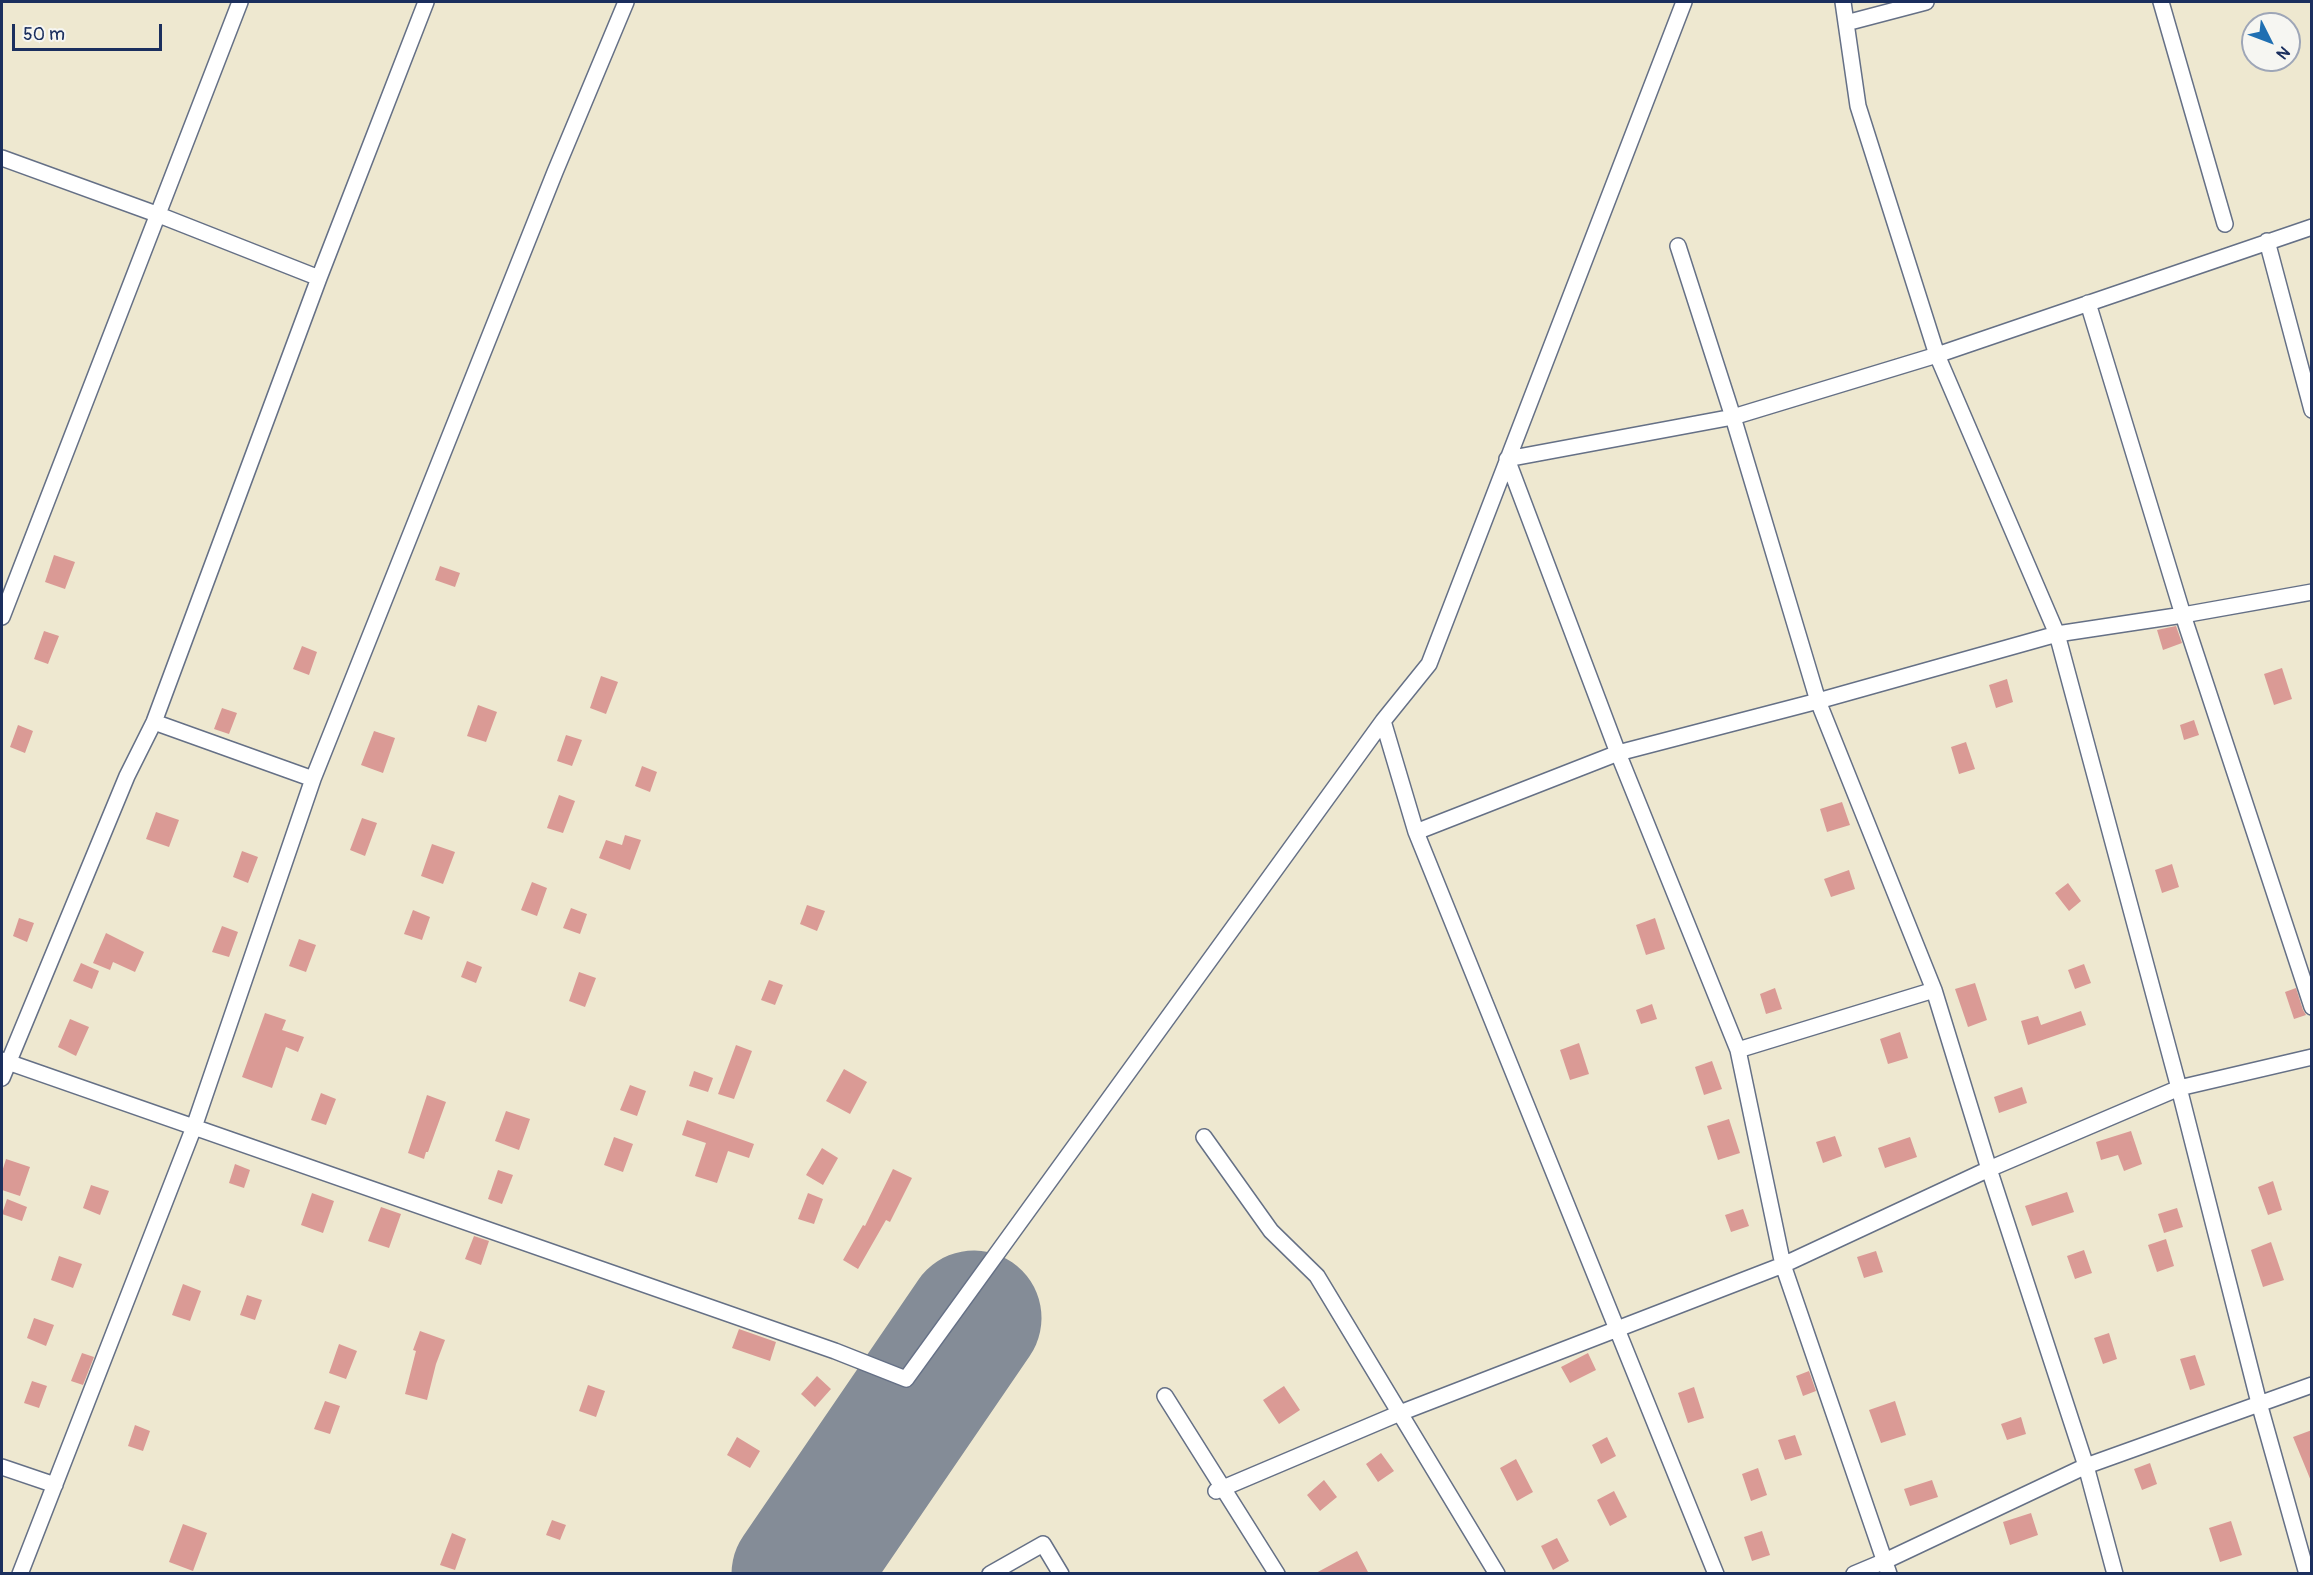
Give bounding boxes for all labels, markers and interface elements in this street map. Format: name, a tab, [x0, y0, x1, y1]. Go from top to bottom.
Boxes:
scale bar	[15, 12, 165, 50]
north arrow	[2241, 12, 2301, 72]
text: 50 m	[23, 23, 65, 46]
text: N	[2272, 42, 2294, 63]

